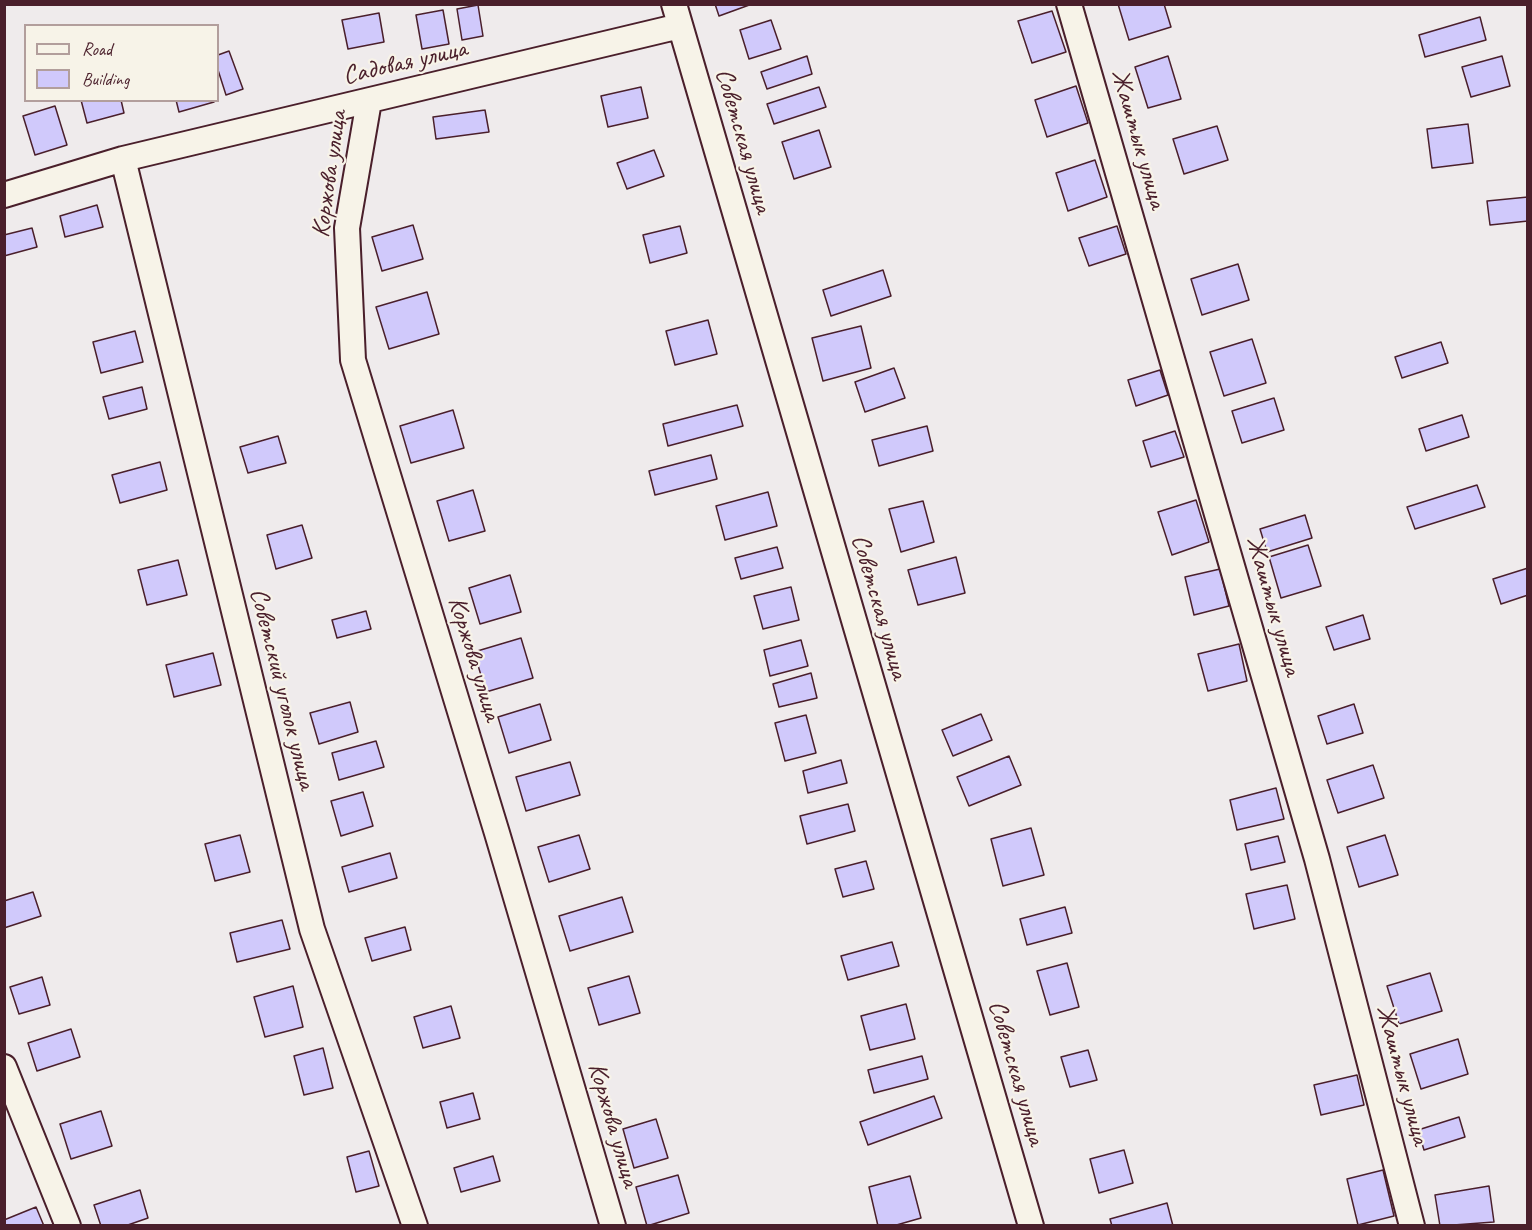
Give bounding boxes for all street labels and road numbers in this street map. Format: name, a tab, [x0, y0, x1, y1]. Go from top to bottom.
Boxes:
street label: Садовая улица	[340, 34, 470, 92]
street label: Советская улица	[707, 65, 779, 217]
street label: Жаштык улица	[1103, 66, 1173, 212]
street label: Коржова улица	[306, 108, 354, 240]
street label: Советская улица	[843, 531, 915, 683]
street label: Жаштык улица	[1238, 533, 1308, 679]
street label: Советский уголок улица	[242, 585, 322, 793]
street label: Коржова улица	[440, 593, 508, 725]
street label: Советская улица	[980, 997, 1052, 1149]
street label: Жаштык улица	[1368, 1002, 1436, 1148]
street label: Коржова улица	[580, 1059, 646, 1191]

